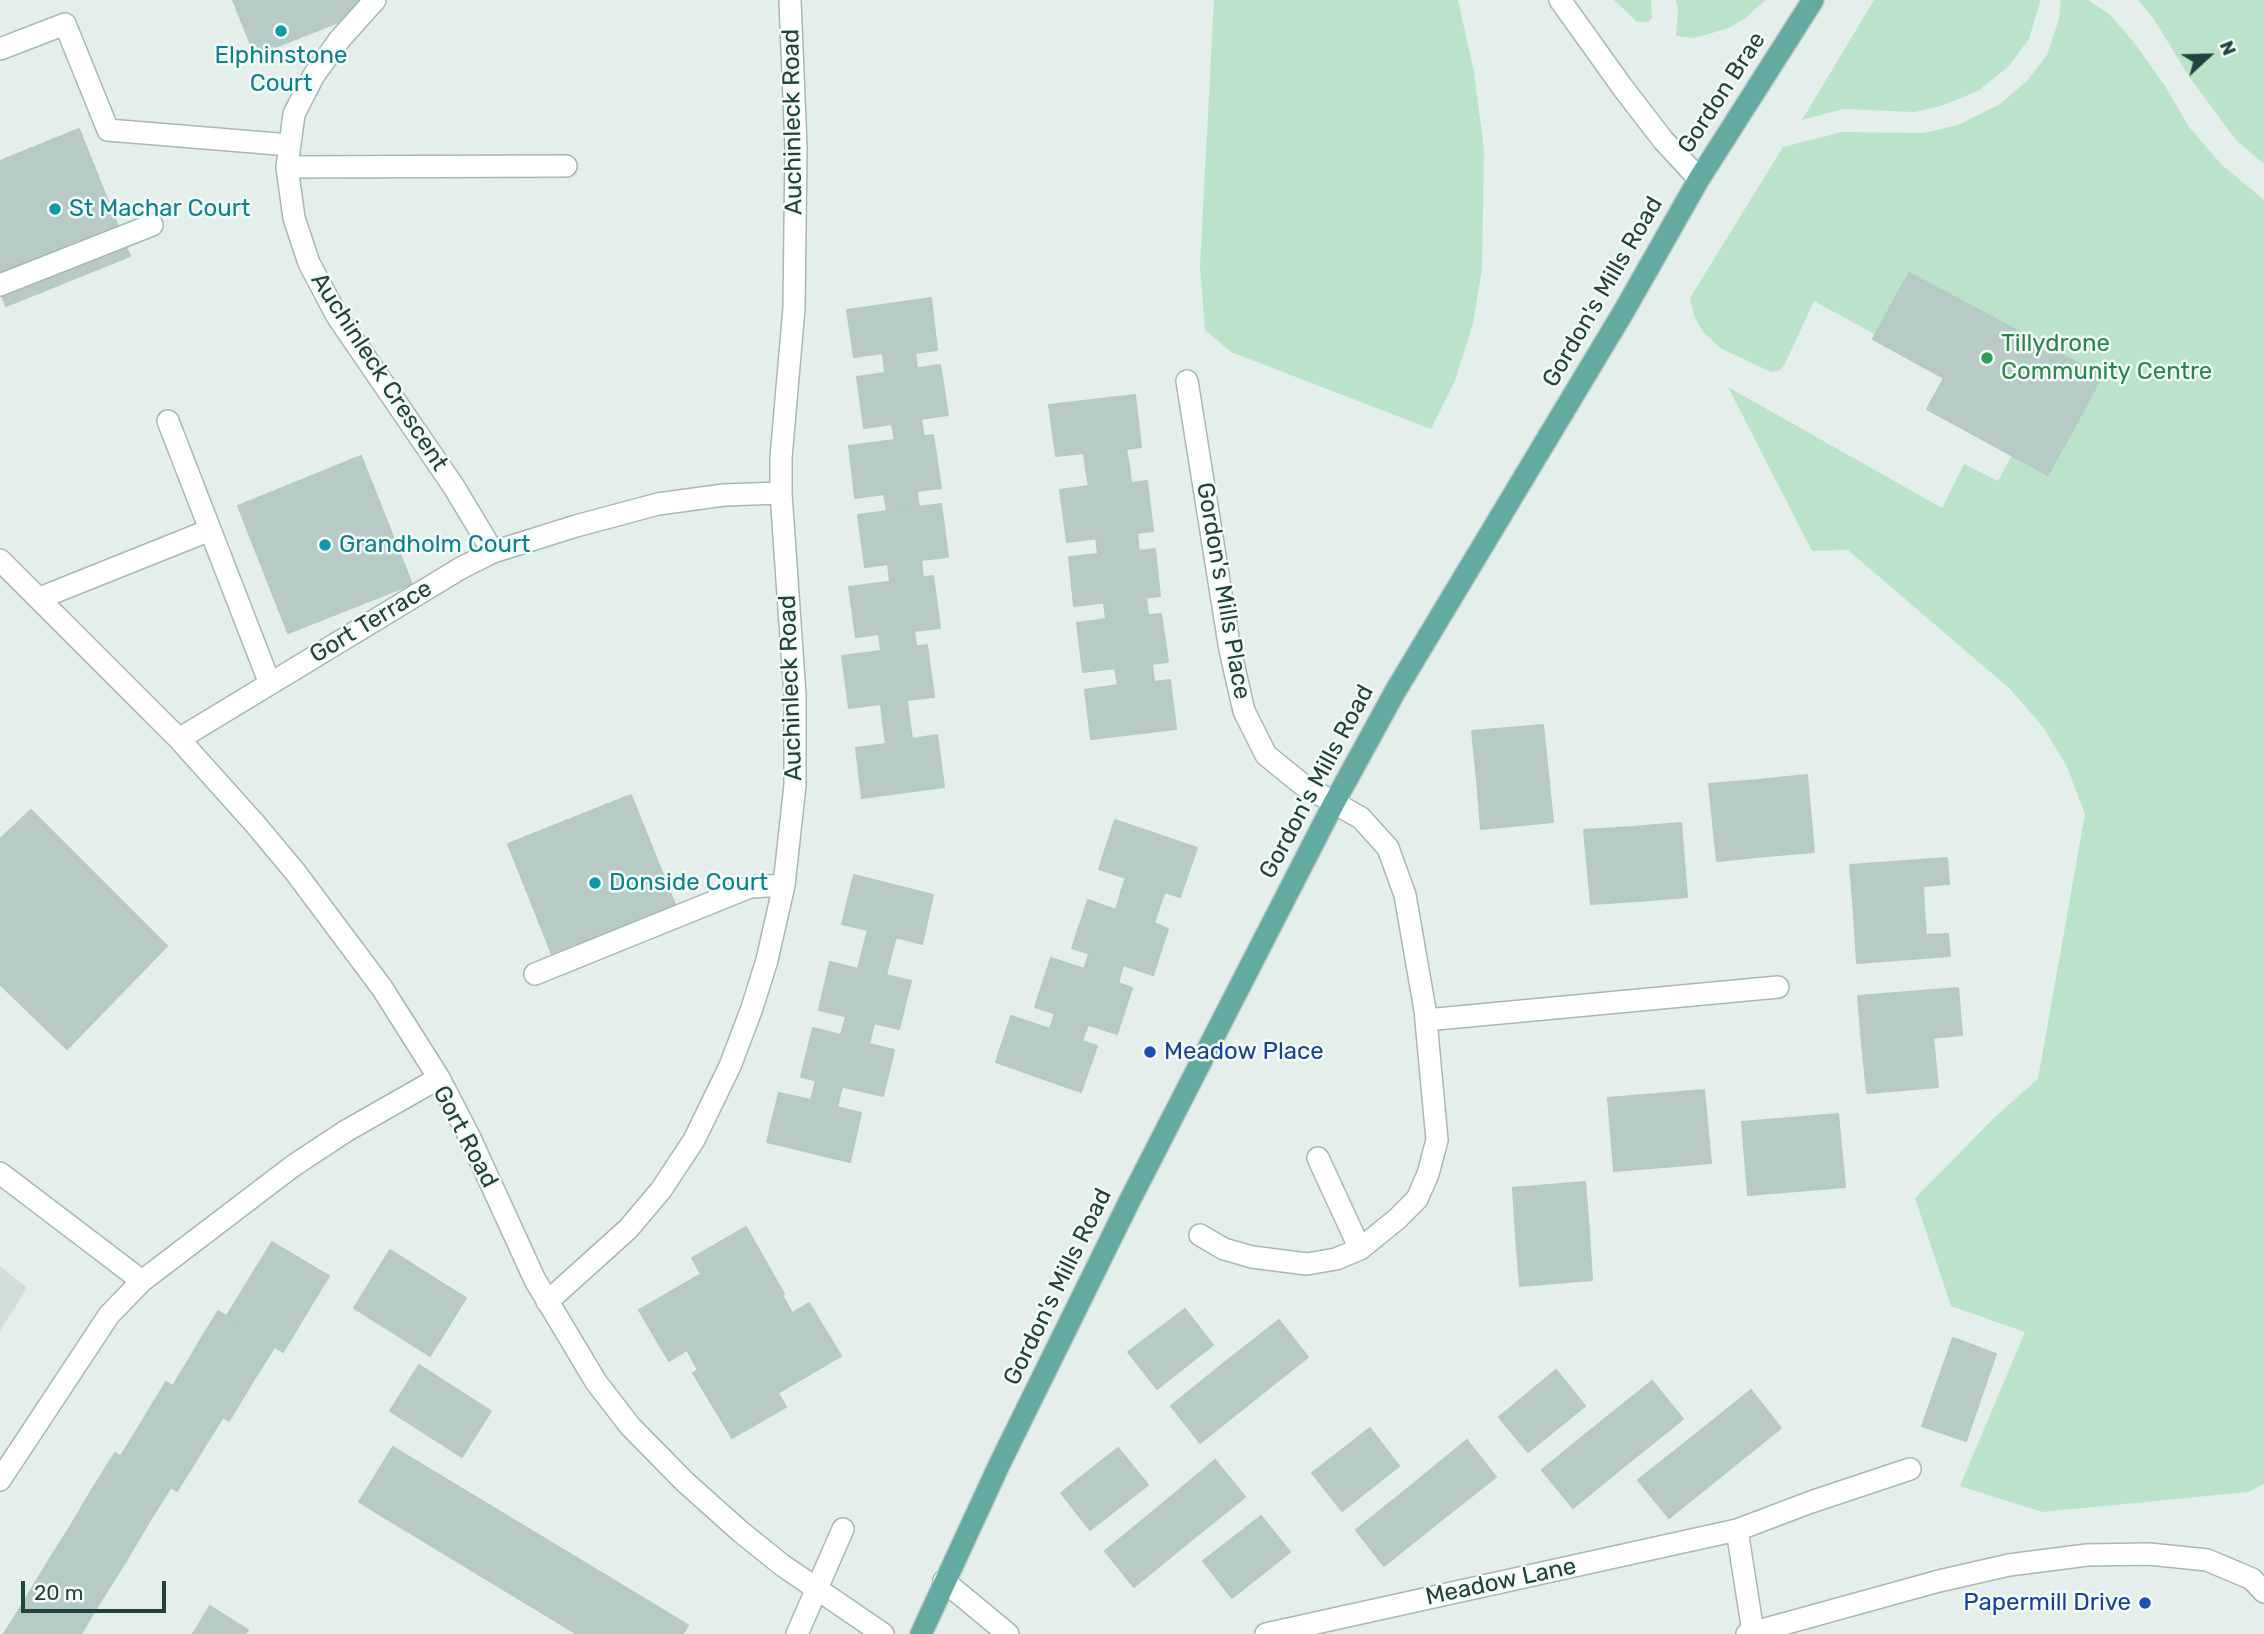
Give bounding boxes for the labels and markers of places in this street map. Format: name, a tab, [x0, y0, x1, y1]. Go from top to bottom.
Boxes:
marker: Elphinstone Court	[273, 23, 289, 39]
place label: Elphinstone Court	[214, 42, 348, 98]
place label: St Machar Court	[69, 195, 250, 223]
marker: St Machar Court	[47, 201, 63, 217]
place label: Tillydrone Community Centre	[2001, 330, 2212, 386]
marker: Tillydrone Community Centre	[1979, 350, 1995, 366]
place label: Grandholm Court	[339, 531, 530, 559]
marker: Grandholm Court	[317, 537, 333, 553]
place label: Donside Court	[609, 869, 768, 897]
marker: Donside Court	[587, 875, 603, 891]
place label: Meadow Place	[1164, 1038, 1324, 1066]
marker: Meadow Place	[1142, 1044, 1158, 1060]
place label: Papermill Drive	[1963, 1589, 2131, 1617]
marker: Papermill Drive	[2137, 1595, 2153, 1611]

